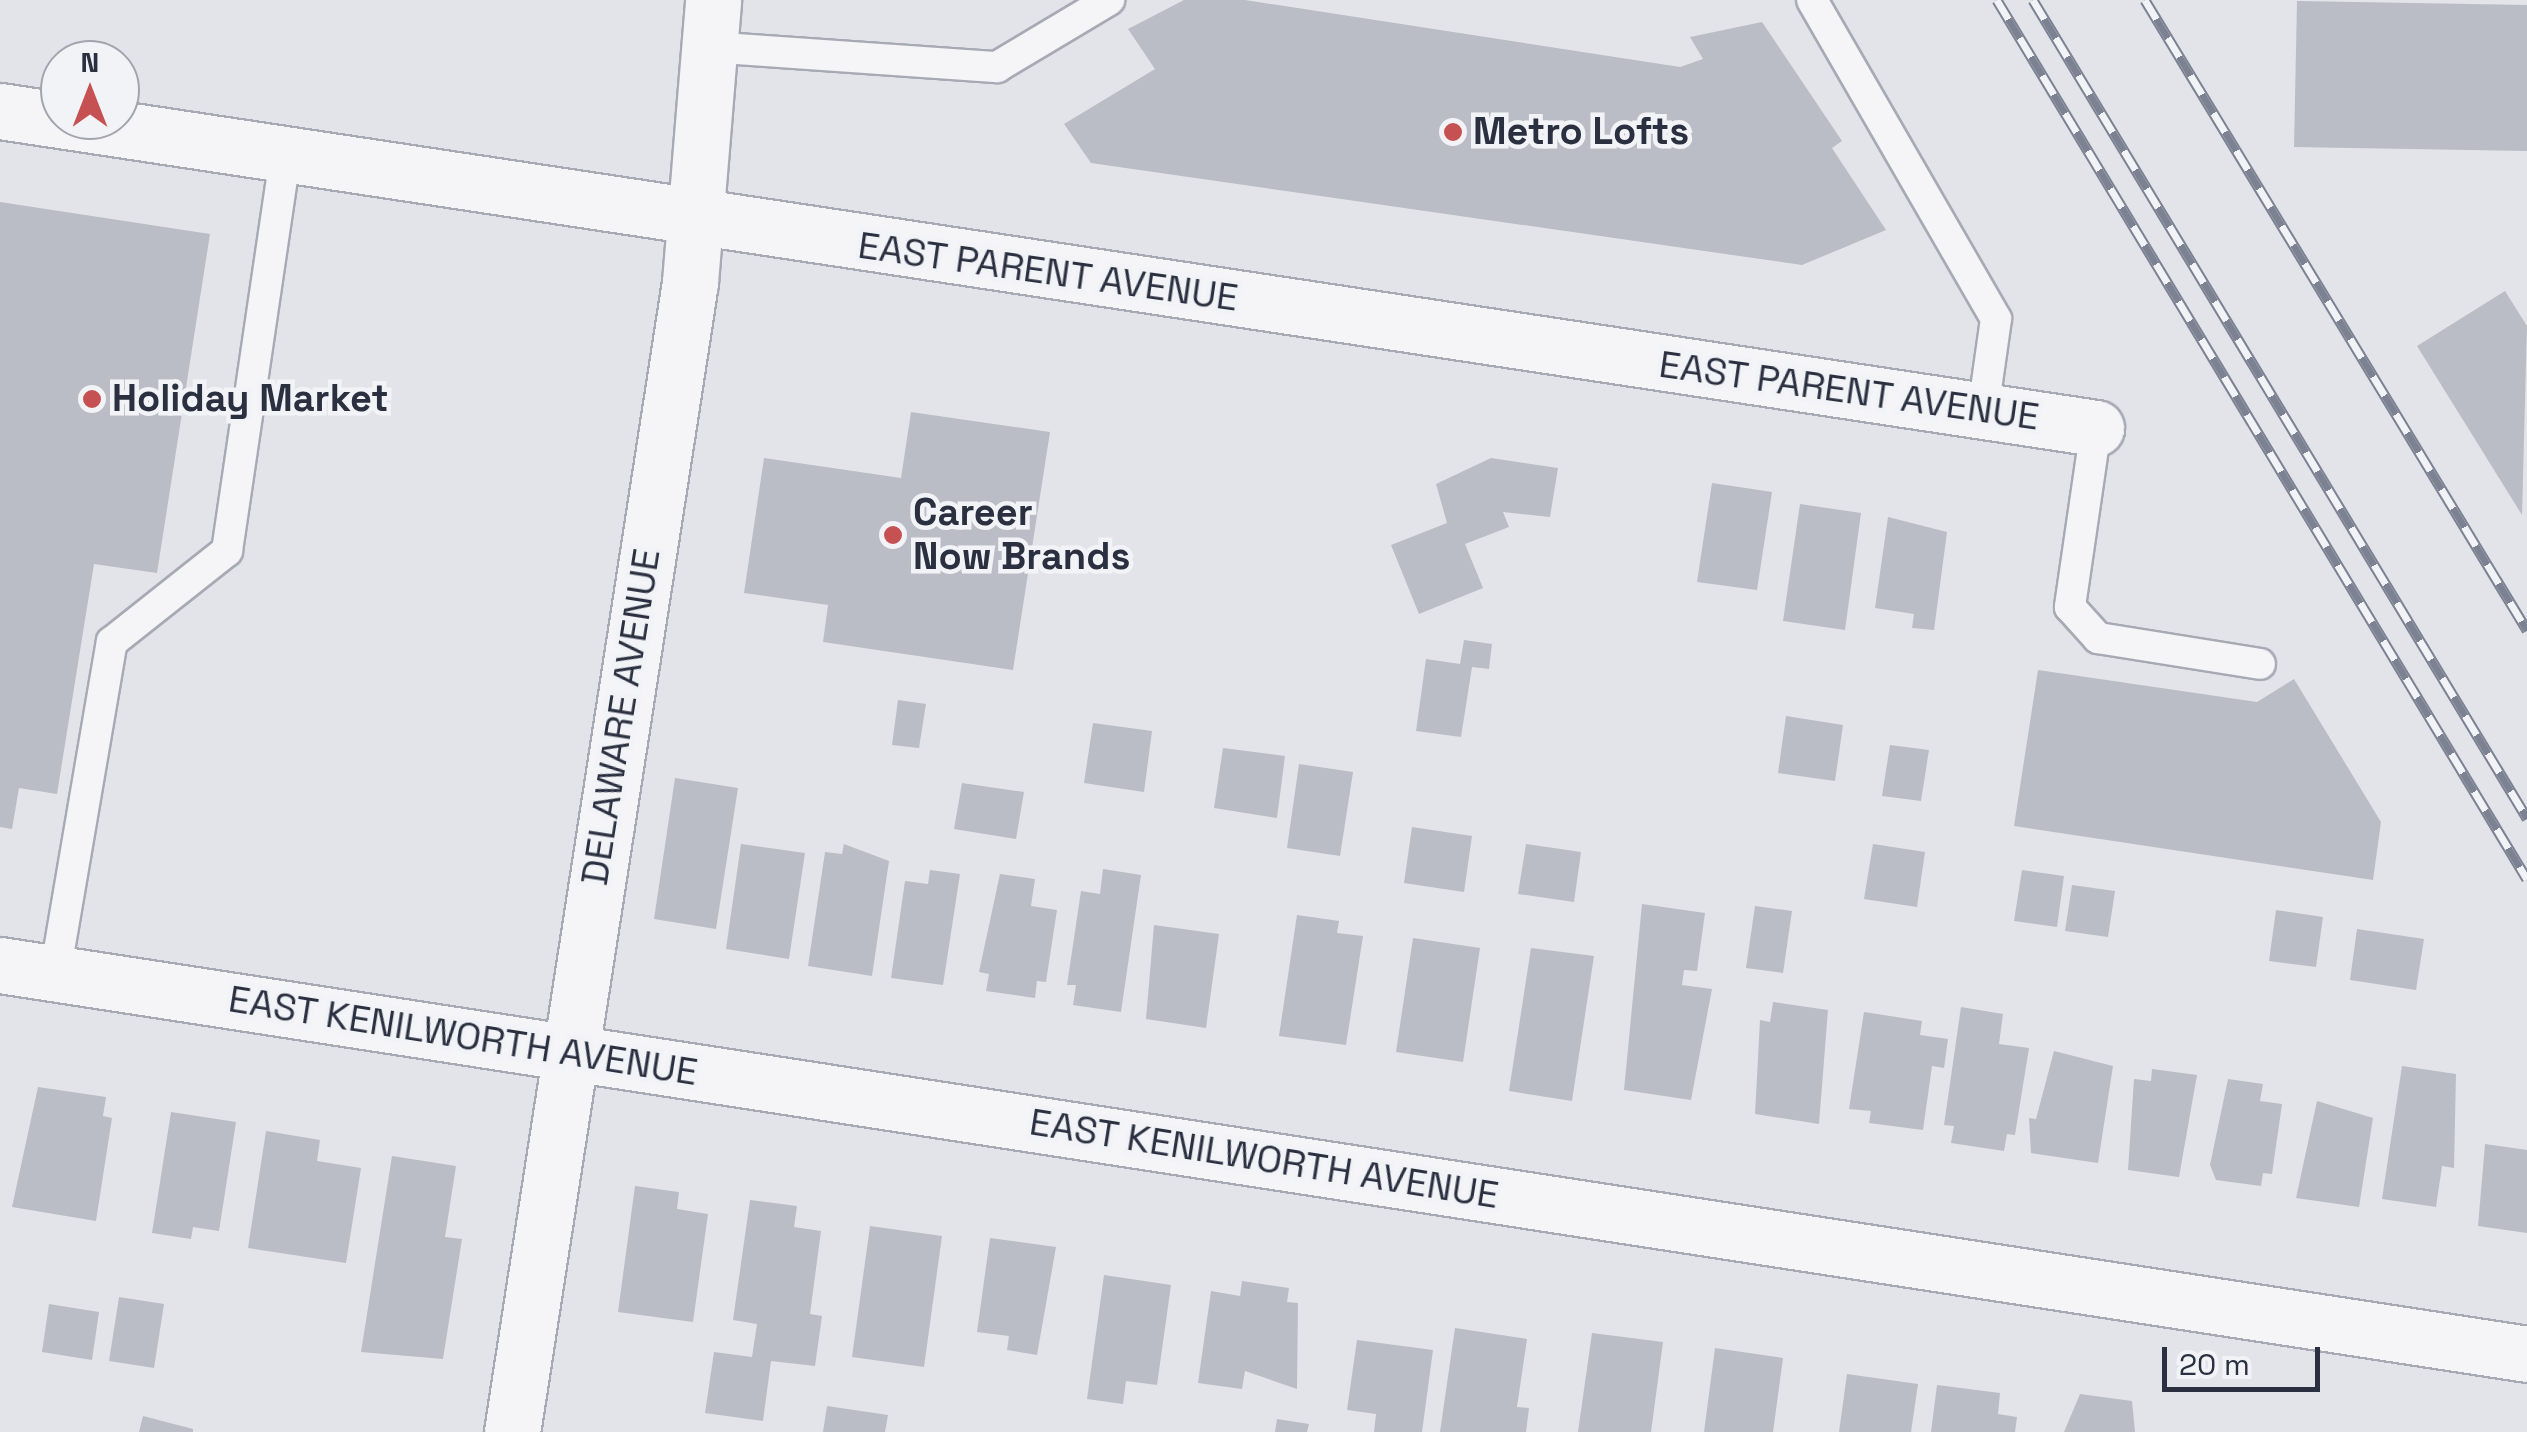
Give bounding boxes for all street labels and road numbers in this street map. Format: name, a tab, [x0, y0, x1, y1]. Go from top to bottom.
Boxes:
street label: EAST PARENT AVENUE	[854, 223, 1242, 321]
street label: EAST PARENT AVENUE	[1655, 342, 2043, 440]
street label: DELAWARE AVENUE	[572, 545, 670, 889]
street label: EAST KENILWORTH AVENUE	[225, 976, 701, 1096]
street label: EAST KENILWORTH AVENUE	[1026, 1099, 1502, 1219]

